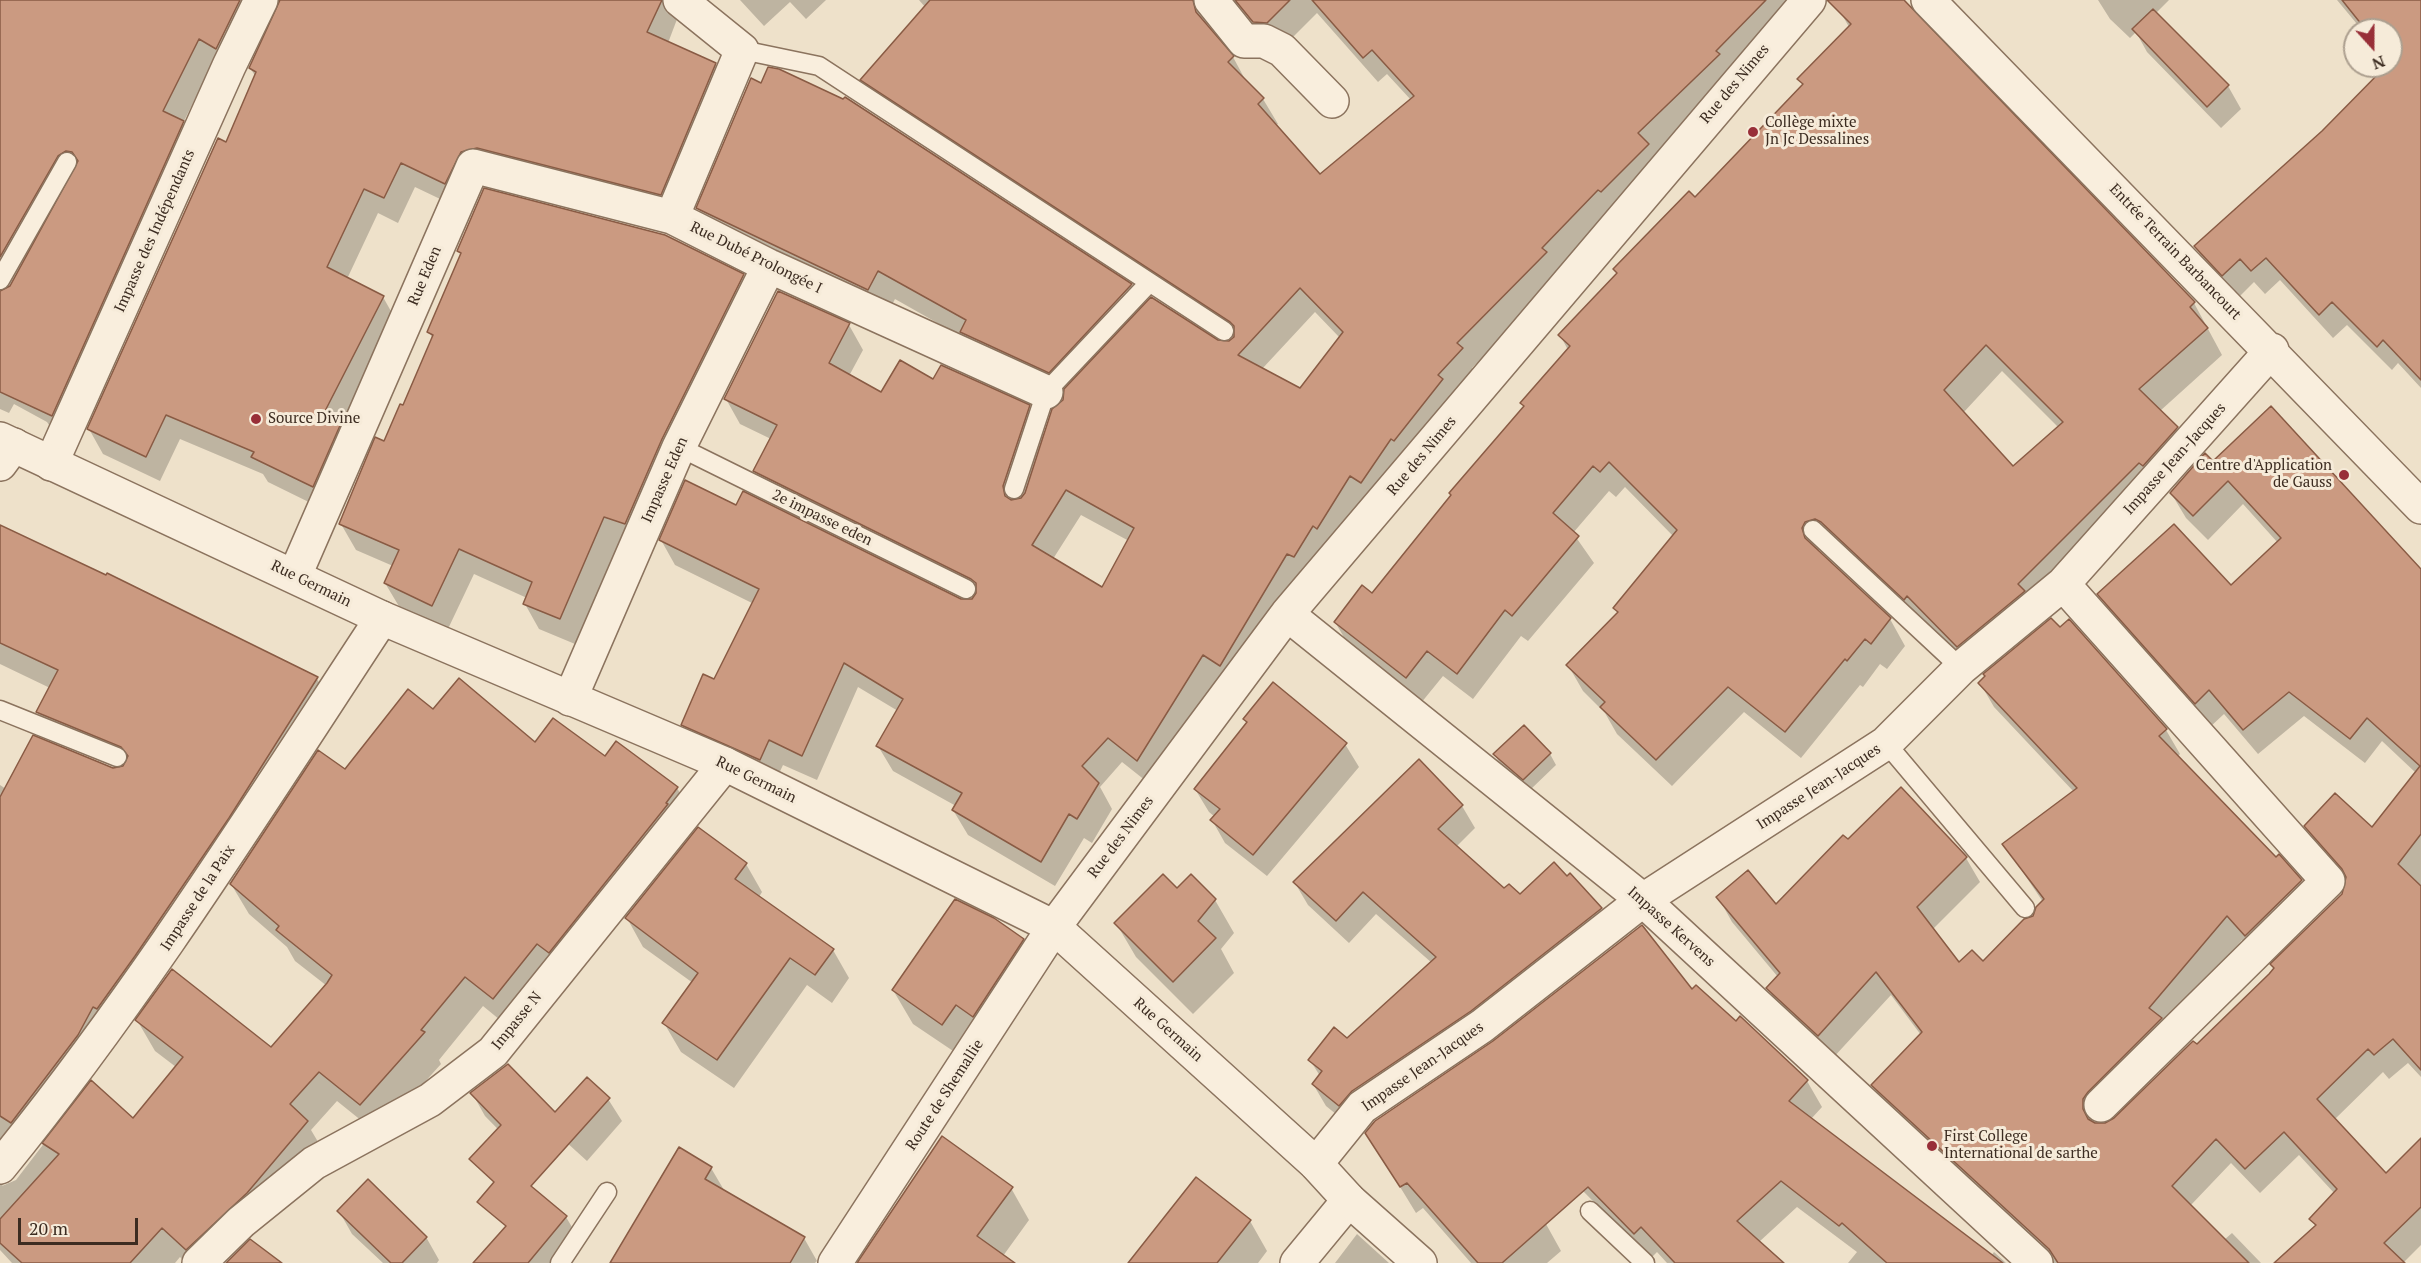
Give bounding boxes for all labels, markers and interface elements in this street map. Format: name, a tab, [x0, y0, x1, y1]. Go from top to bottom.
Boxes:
north arrow	[2343, 18, 2403, 78]
street label: Rue des Nimes	[1697, 41, 1773, 127]
text: N	[2369, 50, 2388, 75]
place label: Collège mixte Jn Jc Dessalines	[1765, 114, 1869, 149]
marker: Collège mixte Jn Jc Dessalines	[1746, 125, 1760, 139]
street label: Impasse des Indépendants	[111, 147, 199, 315]
street label: Entrée Terrain Barbancourt	[2105, 180, 2245, 324]
street label: Rue Dubé Prolongée I	[687, 218, 825, 298]
street label: Rue Eden	[404, 244, 446, 308]
street label: Impasse Jean-Jacques	[2120, 399, 2230, 519]
place label: Source Divine	[268, 410, 360, 428]
marker: Source Divine	[249, 412, 263, 426]
street label: Rue des Nimes	[1384, 413, 1460, 499]
street label: Impasse Eden	[638, 434, 692, 526]
place label: Centre d'Application de Gauss	[2196, 457, 2332, 492]
marker: Centre d'Application de Gauss	[2337, 468, 2351, 482]
street label: 2e impasse eden	[769, 486, 875, 550]
street label: Rue Germain	[268, 557, 354, 611]
street label: Impasse Jean-Jacques	[1754, 740, 1884, 834]
street label: Rue Germain	[713, 753, 799, 807]
street label: Rue des Nimes	[1084, 793, 1158, 881]
street label: Impasse de la Paix	[157, 842, 239, 954]
street label: Impasse Kervens	[1624, 883, 1718, 971]
street label: Impasse N	[488, 988, 546, 1054]
street label: Rue Germain	[1130, 994, 1206, 1066]
street label: Impasse Jean-Jacques	[1359, 1018, 1487, 1116]
street label: Route de Shemallie	[902, 1036, 988, 1154]
place label: First College International de sarthe	[1944, 1128, 2098, 1163]
marker: First College International de sarthe	[1925, 1139, 1939, 1153]
scale bar	[21, 1206, 141, 1244]
text: 20 m	[29, 1216, 68, 1240]

